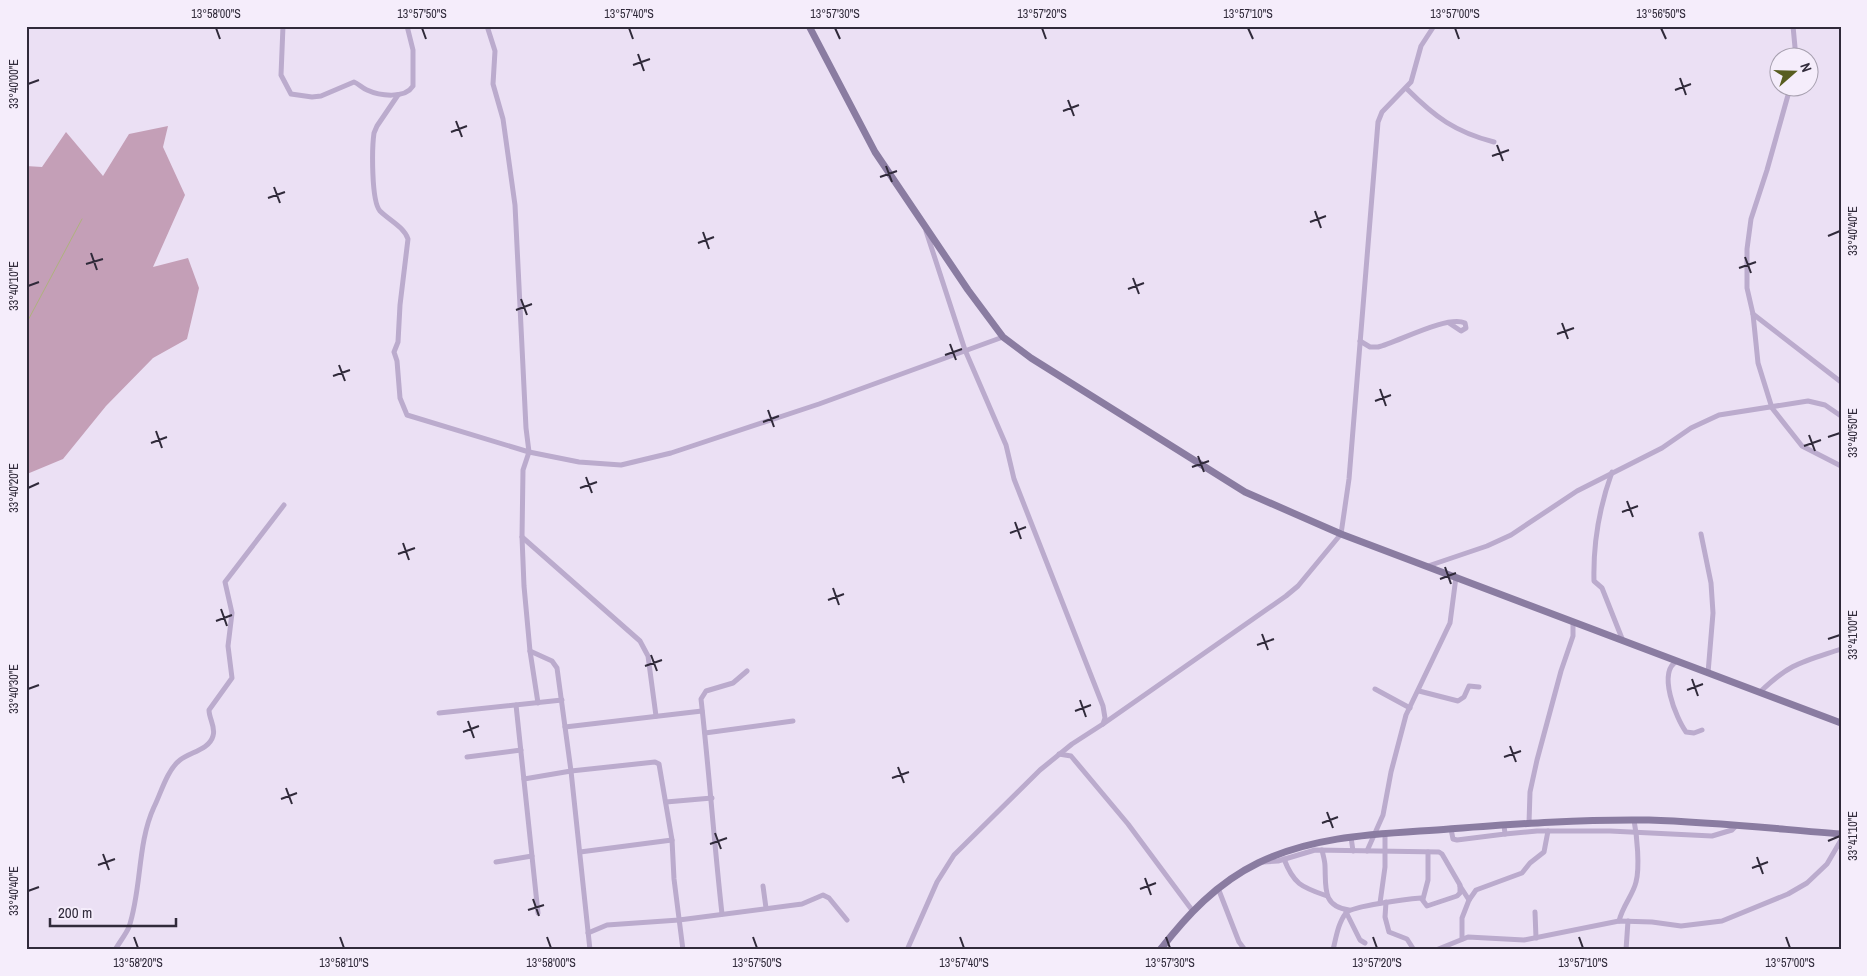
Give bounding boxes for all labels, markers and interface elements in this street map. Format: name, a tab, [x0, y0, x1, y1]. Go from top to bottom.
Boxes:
text: 13°58'00"S	[191, 6, 241, 22]
text: 13°57'50"S	[397, 6, 447, 22]
text: 13°57'40"S	[604, 6, 654, 22]
text: 13°57'30"S	[810, 6, 860, 22]
text: 13°57'20"S	[1017, 6, 1067, 22]
text: 13°57'10"S	[1223, 6, 1273, 22]
text: 13°57'00"S	[1430, 6, 1480, 22]
text: 13°56'50"S	[1636, 6, 1686, 22]
north arrow	[1770, 48, 1820, 98]
text: 33°40'00"E	[6, 59, 22, 109]
text: N	[1796, 61, 1816, 75]
text: 33°40'40"E	[1845, 206, 1861, 256]
text: 33°40'10"E	[6, 261, 22, 311]
text: 33°40'50"E	[1845, 408, 1861, 458]
text: 33°40'20"E	[6, 463, 22, 513]
text: 33°41'00"E	[1845, 610, 1861, 660]
text: 33°40'30"E	[6, 664, 22, 714]
text: 33°41'10"E	[1845, 811, 1861, 861]
text: 33°40'40"E	[6, 866, 22, 916]
scale bar	[50, 896, 176, 928]
text: 200 m	[58, 902, 92, 923]
text: 13°58'20"S	[113, 955, 163, 971]
text: 13°58'10"S	[319, 955, 369, 971]
text: 13°58'00"S	[526, 955, 576, 971]
text: 13°57'50"S	[732, 955, 782, 971]
text: 13°57'40"S	[939, 955, 989, 971]
text: 13°57'30"S	[1145, 955, 1195, 971]
text: 13°57'20"S	[1352, 955, 1402, 971]
text: 13°57'10"S	[1558, 955, 1608, 971]
text: 13°57'00"S	[1765, 955, 1815, 971]

